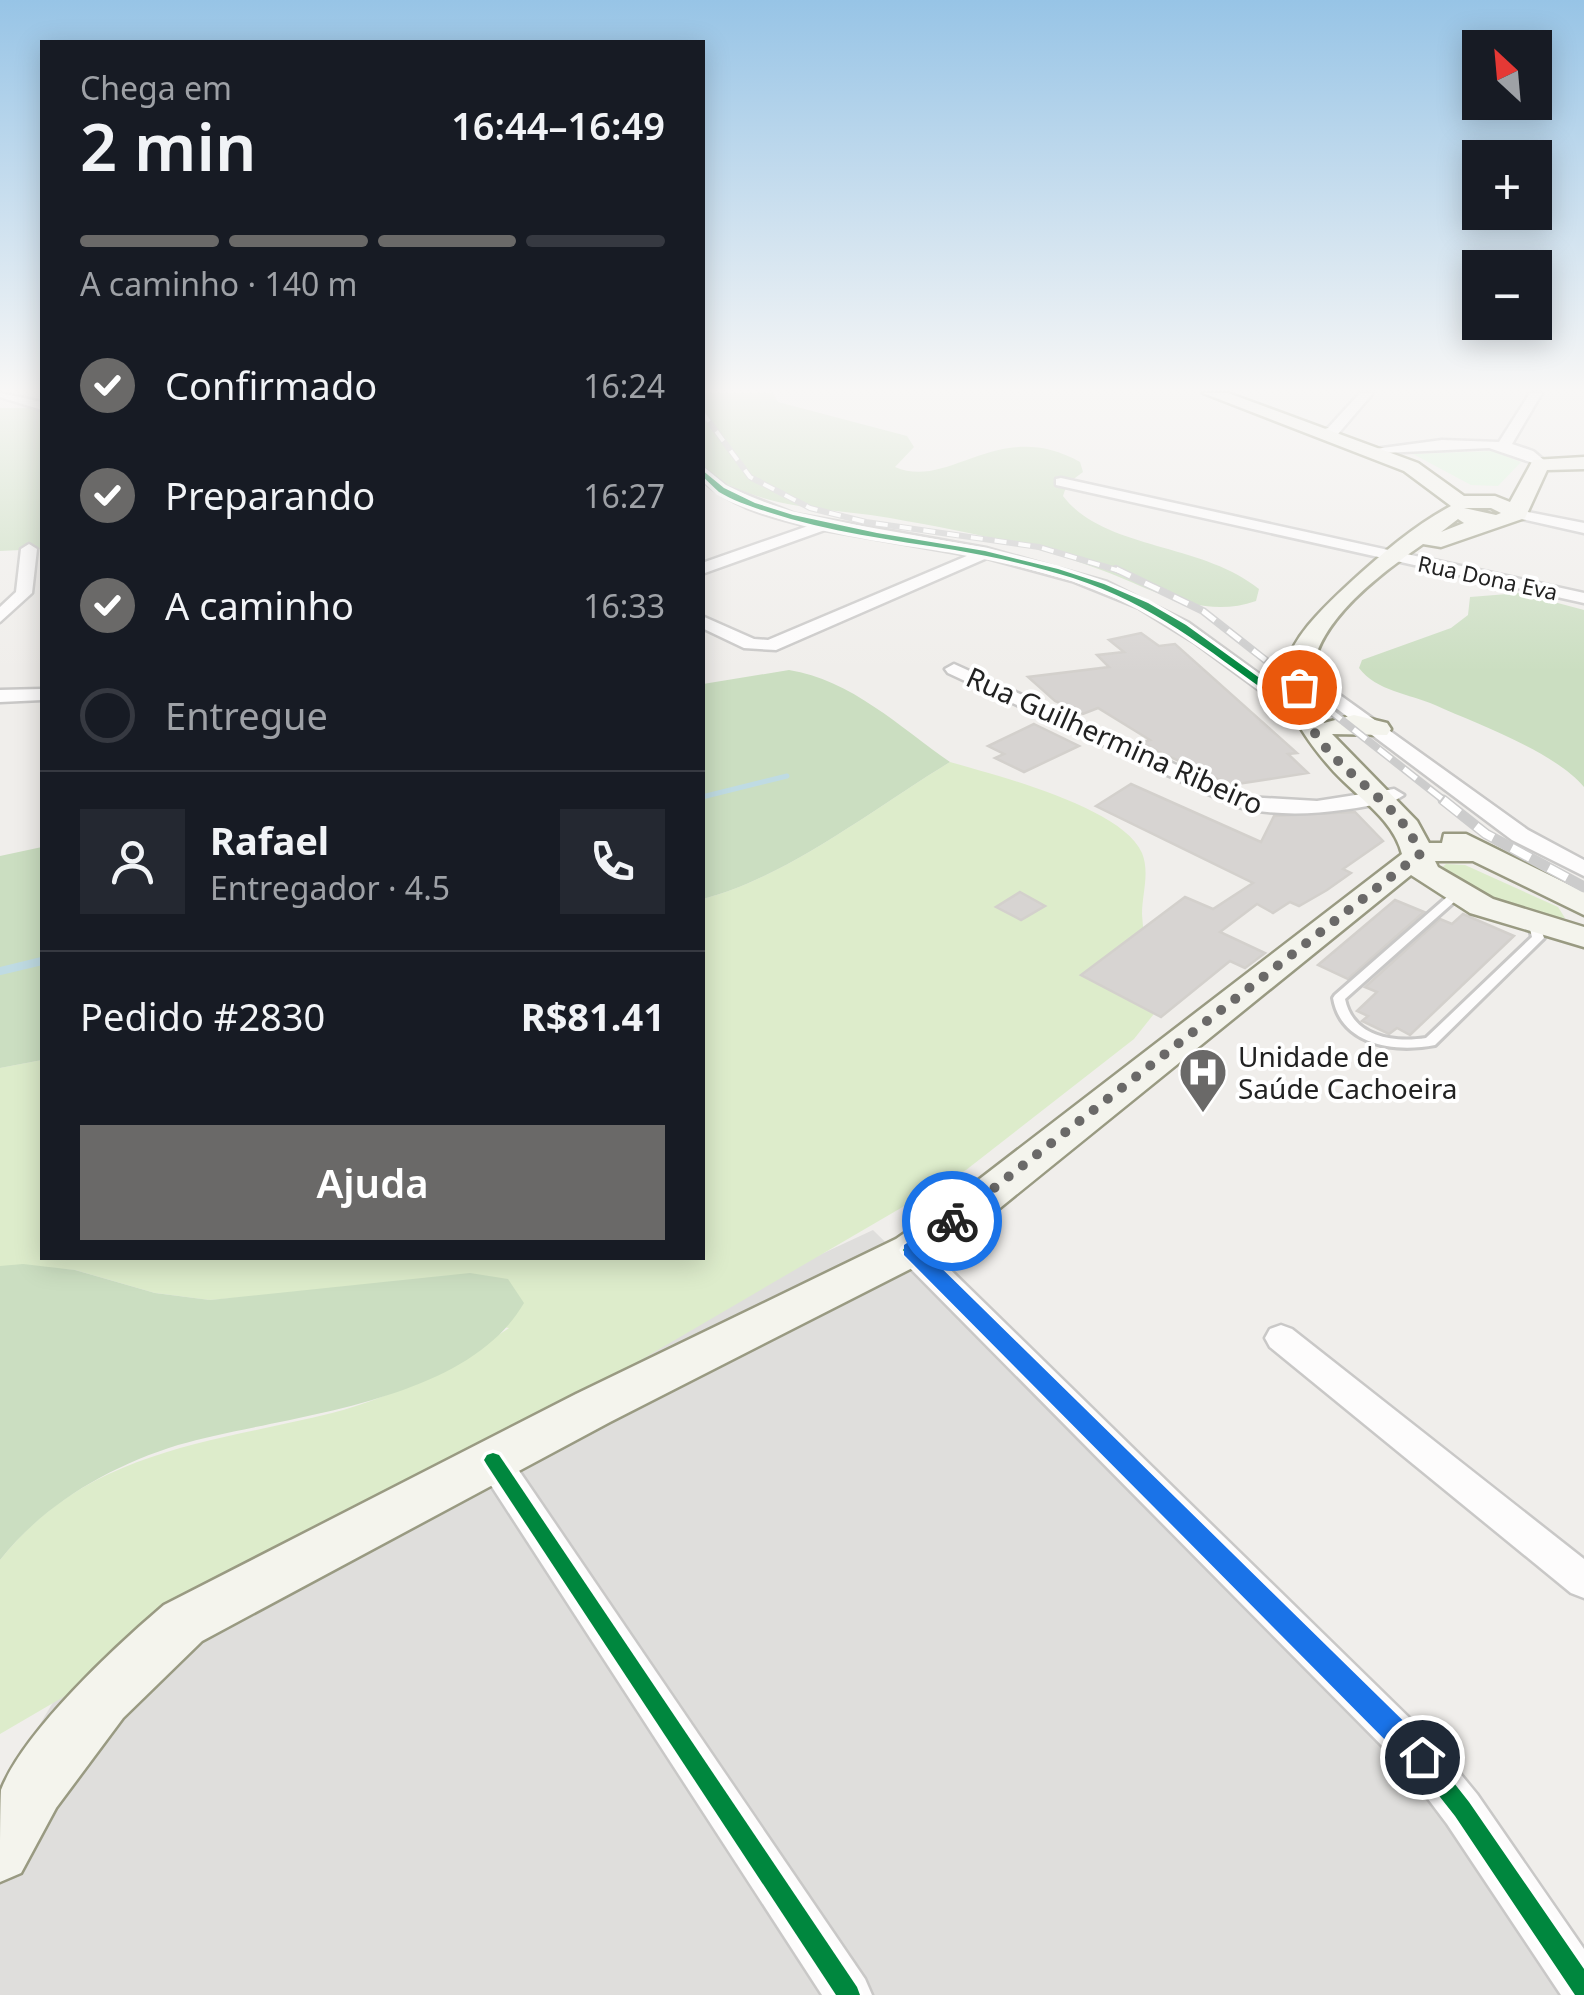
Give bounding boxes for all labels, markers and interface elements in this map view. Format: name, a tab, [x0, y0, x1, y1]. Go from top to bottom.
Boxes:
north arrow	[1462, 30, 1552, 120]
map controls	[1462, 30, 1552, 340]
text: Chega em	[80, 66, 232, 109]
text: 16:44–16:49	[451, 99, 665, 151]
text: 2 min	[80, 102, 256, 190]
button: +	[1462, 140, 1552, 230]
button: −	[1462, 250, 1552, 340]
text: A caminho · 140 m	[80, 262, 358, 305]
icon: check	[80, 358, 135, 413]
text: Confirmado	[165, 359, 377, 411]
text: 16:24	[583, 364, 665, 407]
icon: check	[80, 468, 135, 523]
text: Preparando	[165, 469, 375, 521]
text: 16:27	[583, 474, 665, 517]
street label: Rua Dona Eva	[1415, 548, 1561, 606]
icon: check	[80, 578, 135, 633]
text: A caminho	[165, 579, 354, 631]
text: 16:33	[583, 584, 665, 627]
pin	[1257, 645, 1342, 730]
street label: Rua Guilhermina Ribeiro	[961, 657, 1269, 823]
icon: bag	[1272, 660, 1327, 715]
text: Entregue	[165, 689, 328, 741]
button: person	[80, 809, 185, 914]
button: phone	[560, 809, 665, 914]
text: Rafael	[210, 814, 329, 866]
text: Entregador · 4.5	[210, 866, 450, 909]
text: Pedido #2830	[80, 990, 325, 1042]
text: R$81.41	[521, 990, 665, 1042]
place label: Unidade de Saúde Cachoeira	[1238, 1037, 1458, 1107]
hospital icon: Unidade de Saúde Cachoeira	[1177, 1046, 1229, 1114]
button: Ajuda	[80, 1125, 665, 1240]
courier	[902, 1171, 1002, 1271]
icon: bike	[925, 1194, 980, 1249]
pin	[1380, 1715, 1465, 1800]
icon: home	[1395, 1730, 1450, 1785]

